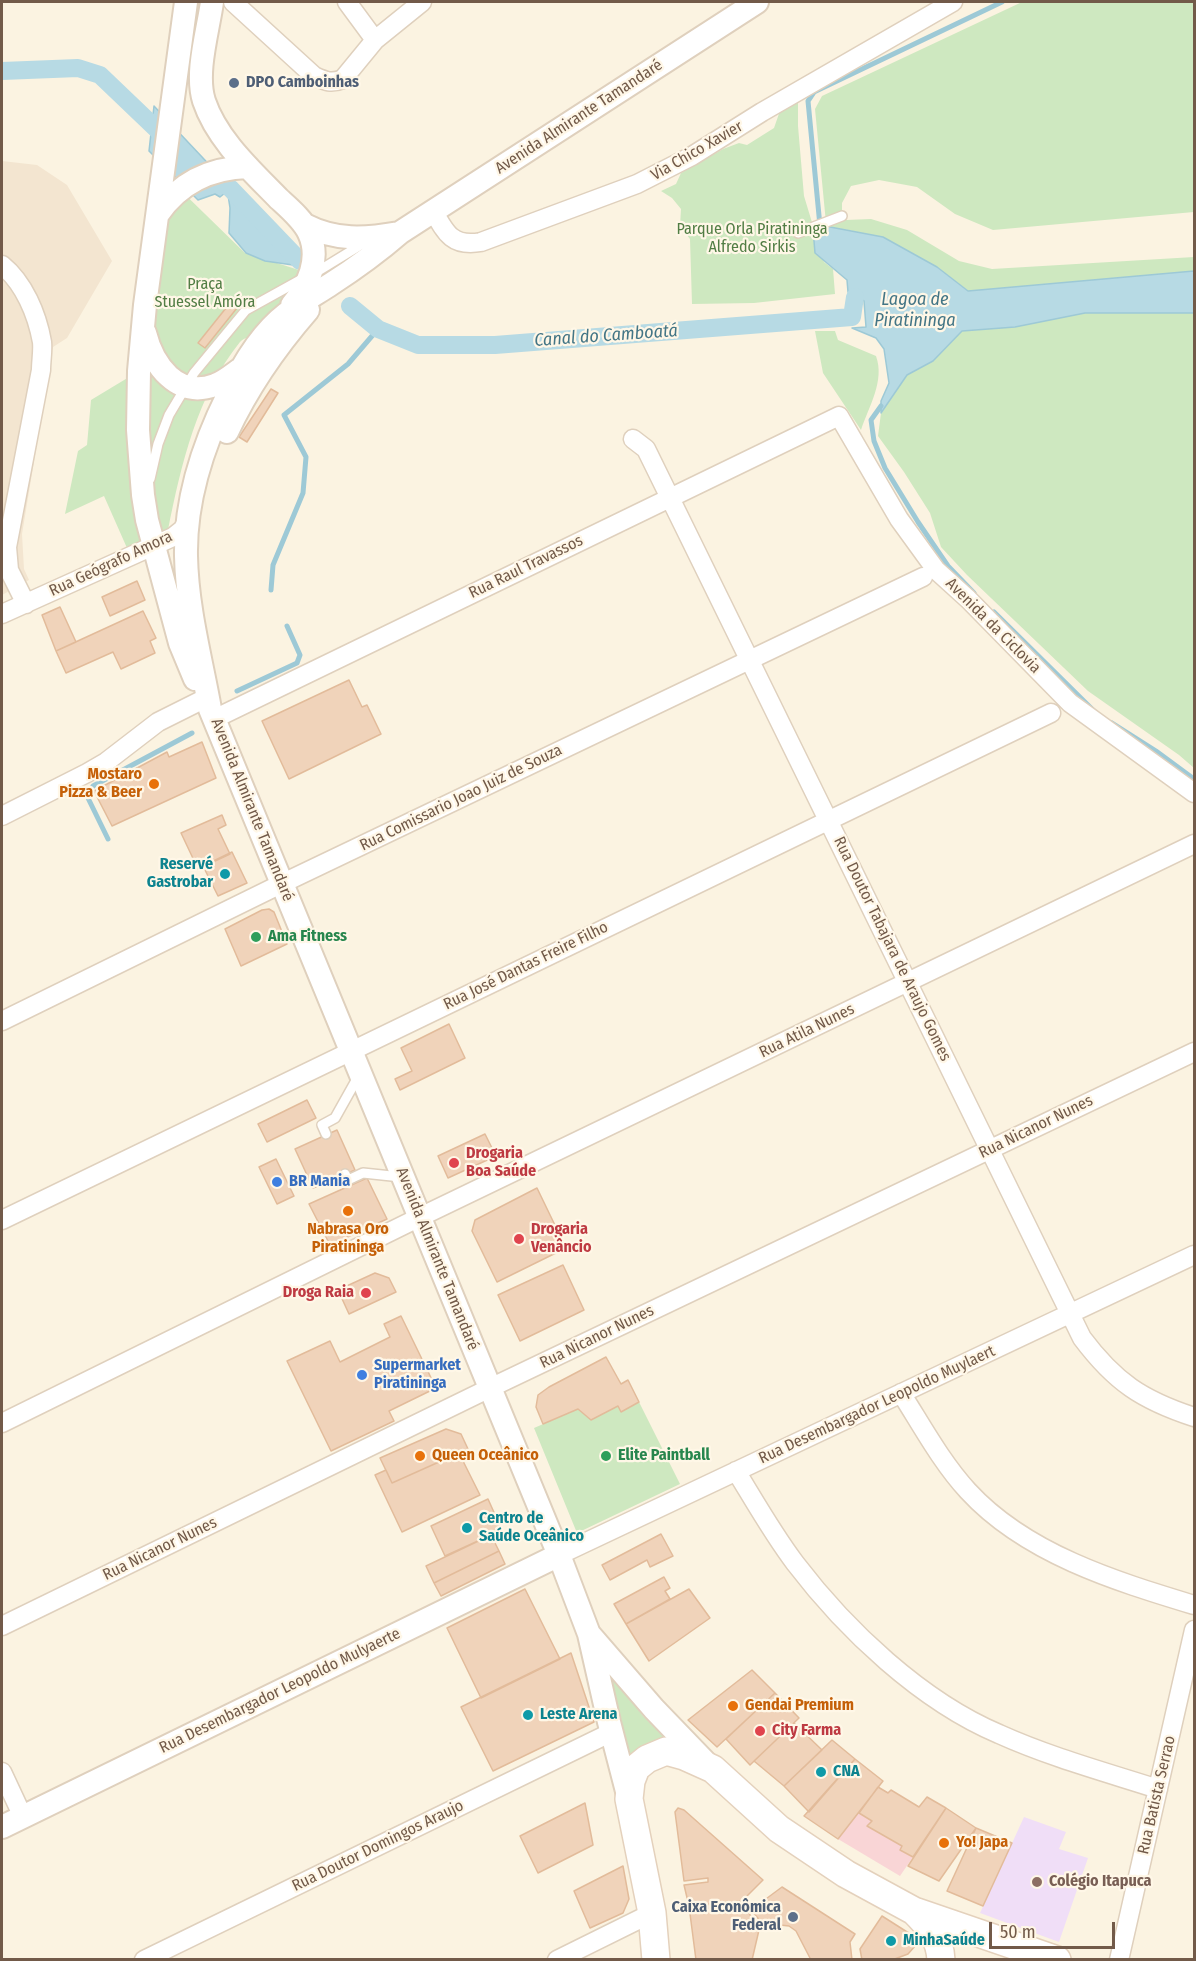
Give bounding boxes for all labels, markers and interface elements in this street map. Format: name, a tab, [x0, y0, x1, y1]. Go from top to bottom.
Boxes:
street label: Avenida Almirante Tamandaré	[492, 56, 666, 178]
place label: DPO Camboinhas	[246, 73, 359, 93]
marker: DPO Camboinhas	[227, 76, 241, 90]
street label: Via Chico Xavier	[648, 117, 746, 185]
park label: Parque Orla Piratininga Alfredo Sirkis	[676, 220, 828, 258]
park label: Praça Stuessel Amóra	[155, 275, 255, 313]
water label: Lagoa de Piratininga	[874, 289, 956, 332]
water label: Canal do Camboatá	[534, 320, 678, 352]
street label: Rua Geógrafo Amora	[46, 527, 176, 601]
street label: Rua Raul Travassos	[466, 531, 586, 603]
street label: Avenida da Ciclovia	[941, 574, 1045, 678]
street label: Avenida Almirante Tamandaré	[206, 716, 298, 904]
street label: Rua Comissario Joao Juiz de Souza	[357, 741, 565, 855]
place label: Mostaro Pizza & Beer	[59, 765, 142, 803]
marker: Mostaro Pizza & Beer	[147, 777, 161, 791]
street label: Rua Doutor Tabajara de Araujo Gomes	[829, 834, 955, 1064]
place label: Reservé Gastrobar	[147, 855, 213, 893]
marker: Reservé Gastrobar	[218, 867, 232, 881]
street label: Rua José Dantas Freire Filho	[441, 918, 611, 1014]
place label: Ama Fitness	[268, 927, 347, 947]
marker: Ama Fitness	[249, 930, 263, 944]
street label: Rua Atila Nunes	[756, 1000, 858, 1062]
street label: Rua Nicanor Nunes	[976, 1091, 1096, 1163]
place label: Drogaria Boa Saúde	[466, 1144, 536, 1182]
marker: Drogaria Boa Saúde	[447, 1156, 461, 1170]
street label: Avenida Almirante Tamandaré	[391, 1165, 483, 1353]
place label: BR Mania	[289, 1172, 350, 1192]
marker: BR Mania	[270, 1175, 284, 1189]
marker: Nabrasa Oro Piratininga	[341, 1204, 355, 1218]
place label: Nabrasa Oro Piratininga	[307, 1220, 389, 1258]
place label: Drogaria Venâncio	[531, 1220, 591, 1258]
marker: Drogaria Venâncio	[512, 1232, 526, 1246]
place label: Droga Raia	[283, 1283, 354, 1303]
marker: Droga Raia	[359, 1286, 373, 1300]
street label: Rua Nicanor Nunes	[537, 1301, 657, 1373]
street label: Rua Desembargador Leopoldo Muylaert	[756, 1342, 998, 1468]
place label: Supermarket Piratininga	[374, 1356, 461, 1394]
marker: Supermarket Piratininga	[355, 1368, 369, 1382]
place label: Queen Oceânico	[432, 1446, 539, 1466]
place label: Elite Paintball	[618, 1446, 710, 1466]
marker: Queen Oceânico	[413, 1449, 427, 1463]
marker: Elite Paintball	[599, 1449, 613, 1463]
place label: Centro de Saúde Oceânico	[479, 1509, 584, 1547]
street label: Rua Nicanor Nunes	[100, 1513, 220, 1585]
marker: Centro de Saúde Oceânico	[460, 1521, 474, 1535]
street label: Rua Desembargador Leopoldo Mulyaerte	[156, 1624, 404, 1758]
place label: Gendai Premium	[745, 1696, 854, 1716]
marker: Gendai Premium	[726, 1699, 740, 1713]
place label: Leste Arena	[540, 1705, 618, 1725]
marker: Leste Arena	[521, 1708, 535, 1722]
place label: City Farma	[772, 1721, 841, 1741]
marker: City Farma	[753, 1724, 767, 1738]
street label: Rua Batista Serrao	[1134, 1734, 1180, 1856]
place label: CNA	[833, 1762, 860, 1782]
marker: CNA	[814, 1765, 828, 1779]
street label: Rua Doutor Domingos Araujo	[289, 1796, 467, 1896]
place label: Yo! Japa	[956, 1833, 1008, 1853]
marker: Yo! Japa	[937, 1836, 951, 1850]
place label: Colégio Itapuca	[1049, 1872, 1151, 1892]
marker: Colégio Itapuca	[1030, 1875, 1044, 1889]
place label: Caixa Econômica Federal	[672, 1898, 781, 1936]
marker: Caixa Econômica Federal	[786, 1910, 800, 1924]
scale bar	[992, 1910, 1118, 1948]
text: 50 m	[1000, 1921, 1036, 1943]
place label: MinhaSaúde	[903, 1931, 985, 1951]
marker: MinhaSaúde	[884, 1934, 898, 1948]

